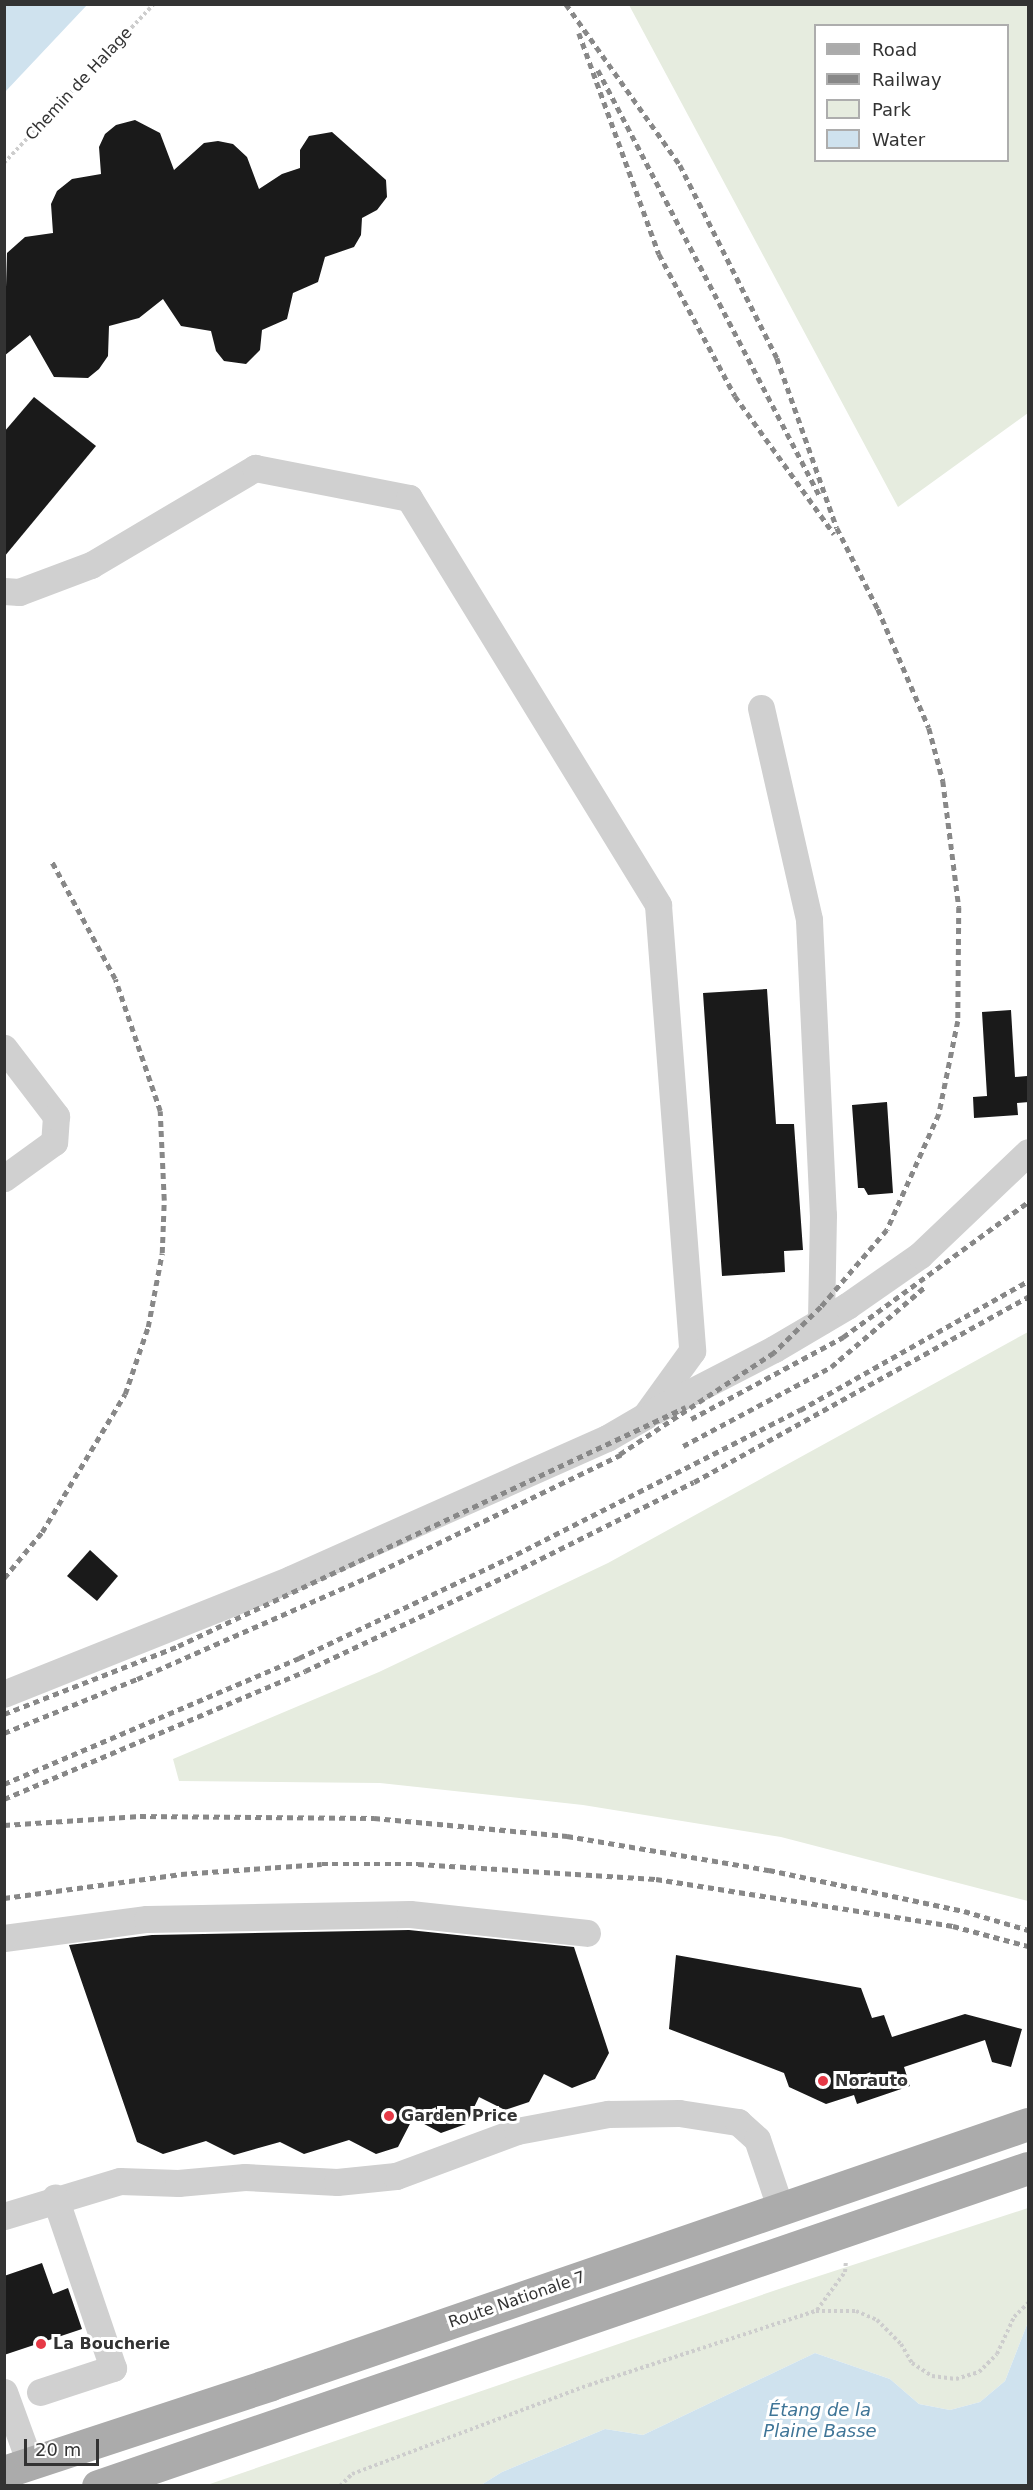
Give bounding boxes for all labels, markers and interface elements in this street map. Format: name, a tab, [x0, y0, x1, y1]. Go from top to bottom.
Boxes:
street label: Chemin de Halage	[22, 23, 136, 145]
legend	[814, 24, 1009, 162]
text: Road	[872, 39, 917, 60]
text: Railway	[872, 69, 942, 90]
text: Park	[872, 99, 911, 120]
text: Water	[872, 129, 925, 150]
place label: Norauto	[835, 2071, 908, 2091]
marker: Norauto	[816, 2074, 830, 2088]
place label: Garden Price	[401, 2106, 518, 2126]
marker: Garden Price	[382, 2109, 396, 2123]
street label: Route Nationale 7	[446, 2268, 588, 2332]
place label: La Boucherie	[53, 2334, 170, 2354]
marker: La Boucherie	[34, 2337, 48, 2351]
water label: Étang de la Plaine Basse	[763, 2400, 877, 2442]
scale bar	[27, 2427, 102, 2465]
text: 20 m	[35, 2439, 81, 2460]

